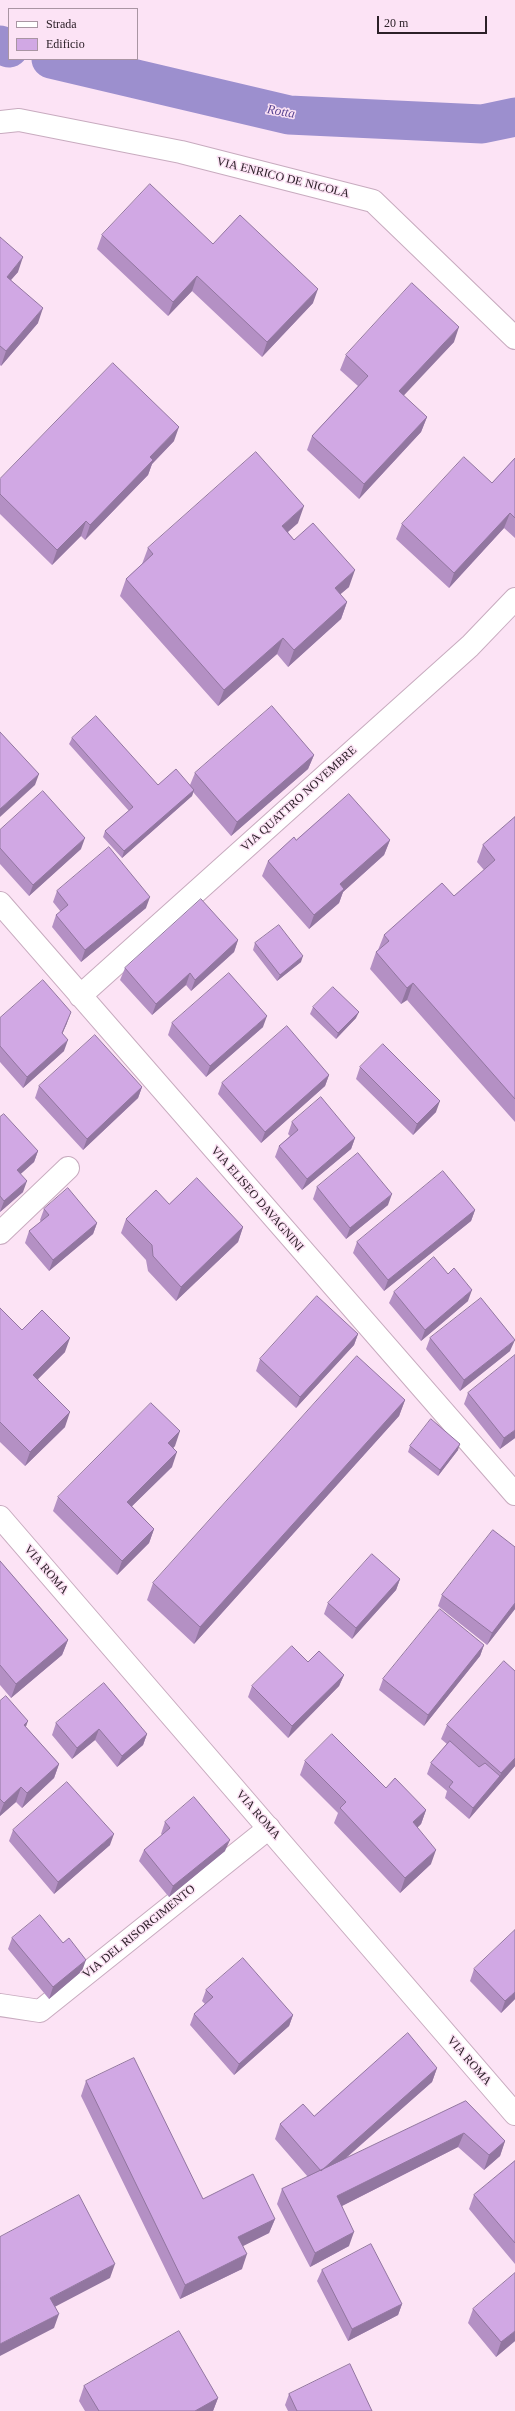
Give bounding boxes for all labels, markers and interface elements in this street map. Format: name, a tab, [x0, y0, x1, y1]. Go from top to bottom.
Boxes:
legend	[8, 8, 138, 60]
scale bar	[379, 8, 489, 34]
text: 20 m	[384, 16, 408, 30]
text: Strada	[46, 17, 77, 31]
text: Edificio	[46, 37, 85, 51]
water label: Rotta	[266, 102, 296, 122]
street label: VIA ENRICO DE NICOLA	[215, 155, 351, 201]
street label: VIA QUATTRO NOVEMBRE	[238, 743, 360, 855]
street label: VIA ELISEO DAVAGNINI	[208, 1144, 306, 1254]
street label: VIA ROMA	[21, 1543, 71, 1597]
street label: VIA ROMA	[233, 1788, 283, 1842]
street label: VIA DEL RISORGIMENTO	[80, 1882, 198, 1982]
street label: VIA ROMA	[444, 2034, 494, 2088]

